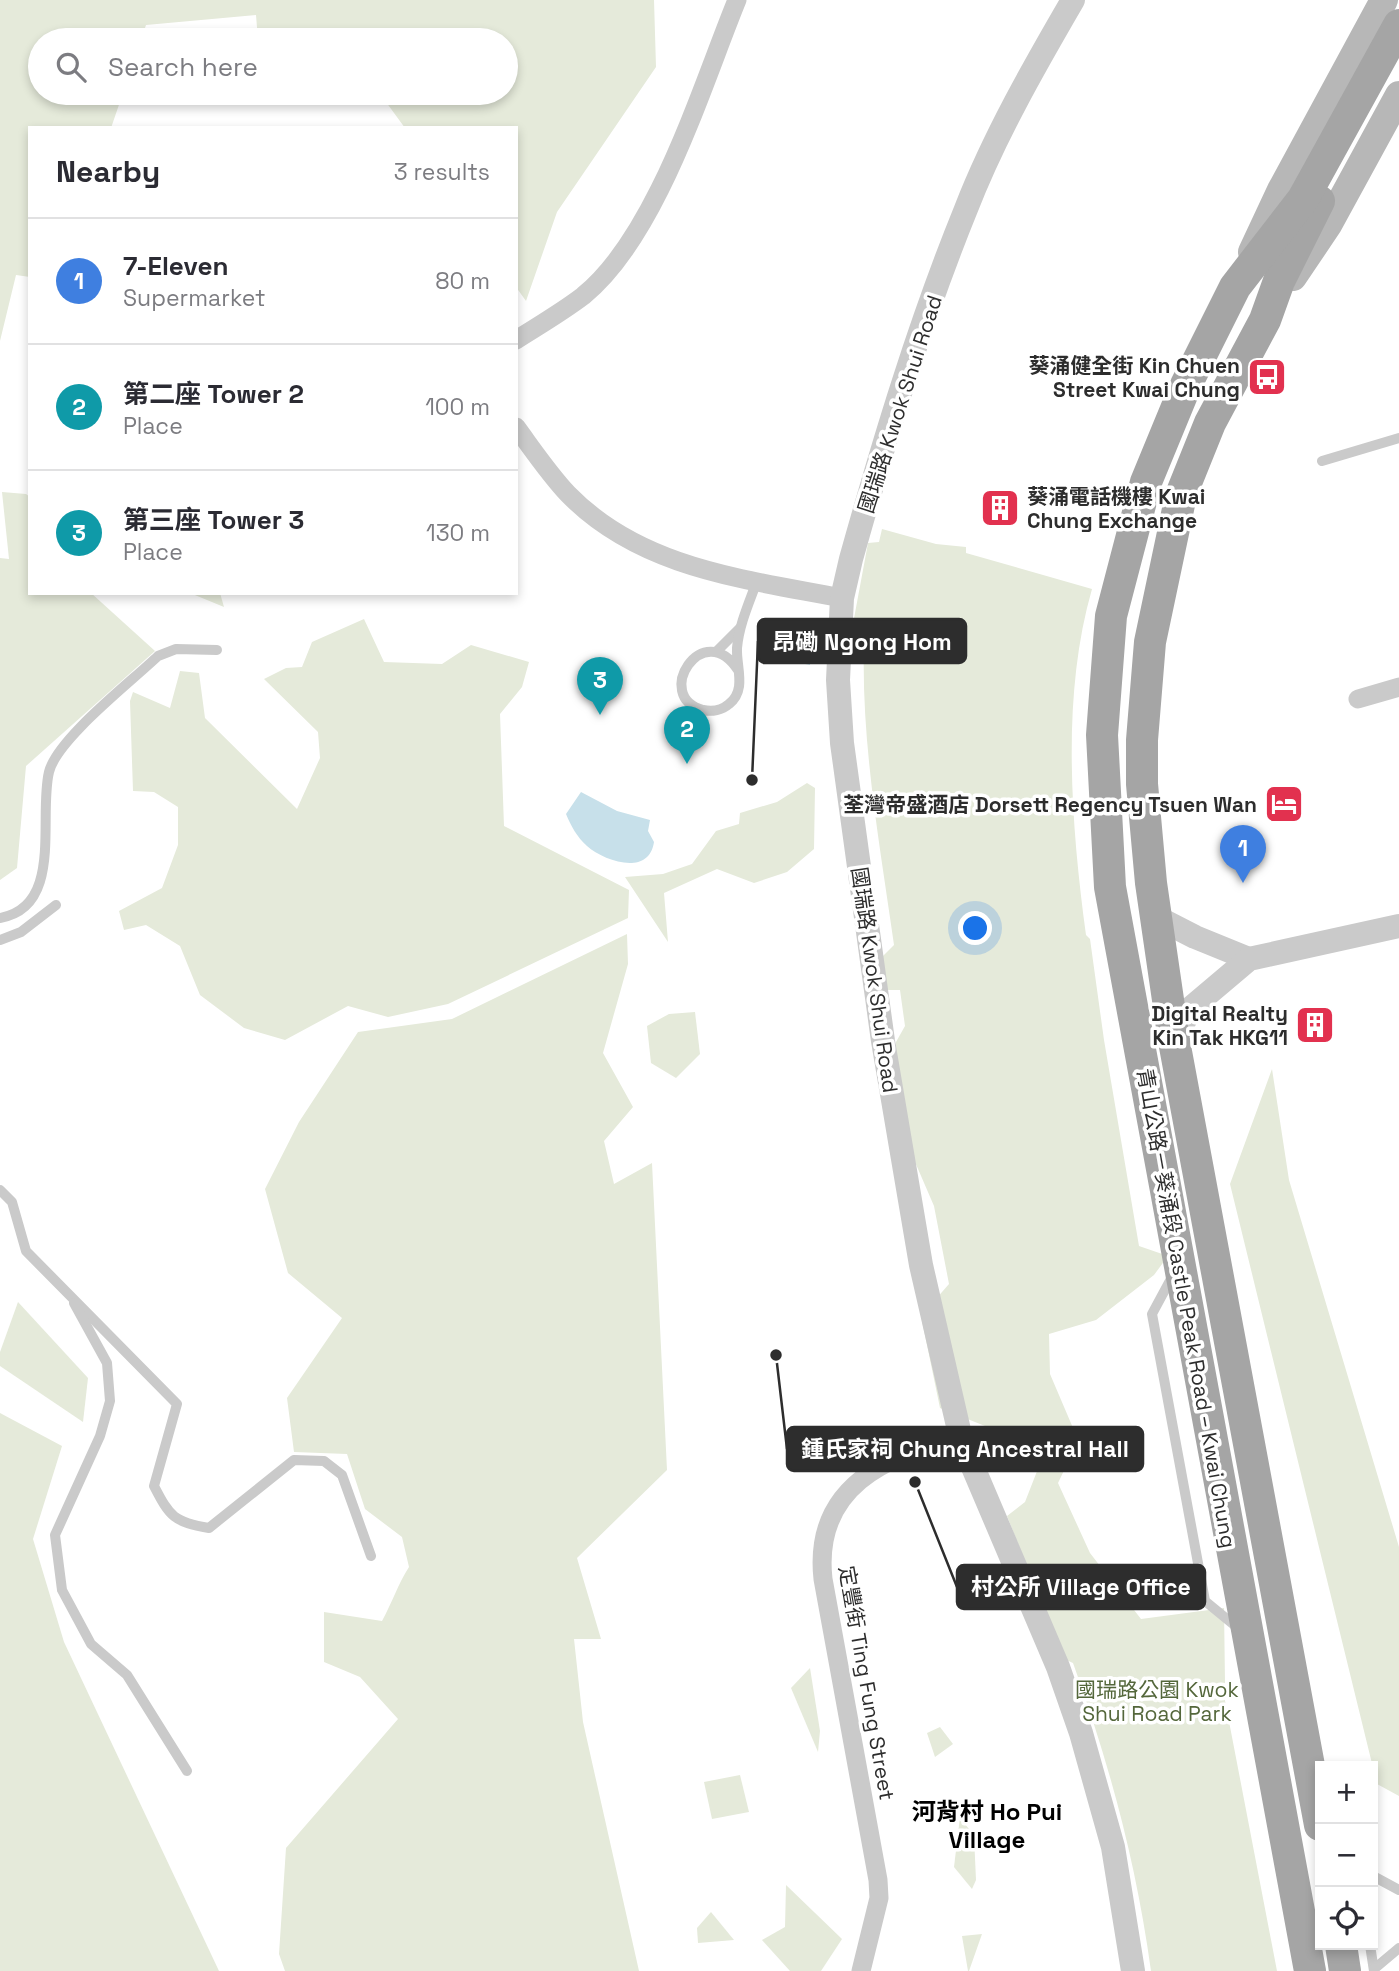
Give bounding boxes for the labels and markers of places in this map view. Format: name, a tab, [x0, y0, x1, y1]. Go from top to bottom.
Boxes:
place label: 葵涌健全街 Kin Chuen Street Kwai Chung	[1028, 352, 1240, 403]
bus stop icon: 葵涌健全街 Kin Chuen Street Kwai Chung	[1246, 356, 1288, 398]
place label: 葵涌電話機樓 Kwai Chung Exchange	[1027, 483, 1205, 534]
building icon: 葵涌電話機樓 Kwai Chung Exchange	[979, 487, 1021, 529]
callout: 昂磡 Ngong Hom	[758, 619, 966, 663]
pin: 3	[577, 657, 623, 715]
pin: 2	[664, 706, 710, 764]
hotel icon: 荃灣帝盛酒店 Dorsett Regency Tsuen Wan	[1263, 783, 1305, 825]
place label: 荃灣帝盛酒店 Dorsett Regency Tsuen Wan	[843, 791, 1257, 818]
pin: 1	[1220, 825, 1266, 883]
place label: Digital Realty Kin Tak HKG11	[1151, 1000, 1288, 1051]
building icon: Digital Realty Kin Tak HKG11	[1294, 1004, 1336, 1046]
callout: 鍾氏家祠 Chung Ancestral Hall	[787, 1427, 1143, 1471]
callout: 村公所 Village Office	[957, 1565, 1205, 1609]

